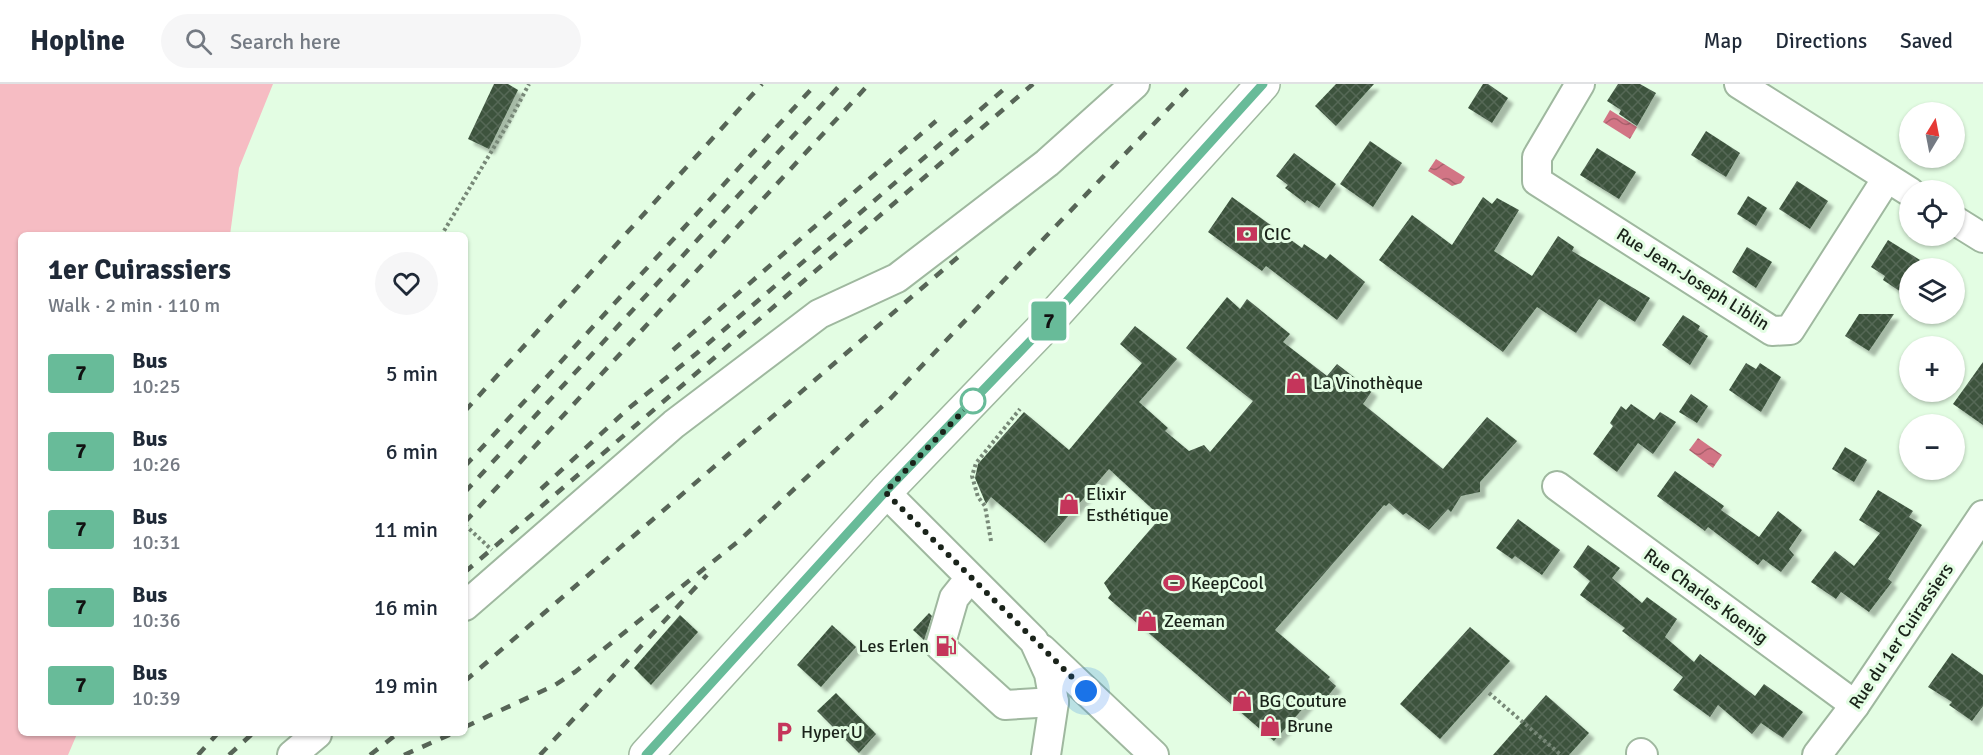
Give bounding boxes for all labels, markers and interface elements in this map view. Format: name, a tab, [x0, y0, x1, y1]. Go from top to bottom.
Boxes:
search box	[161, 14, 581, 68]
text: Hopline	[30, 24, 125, 58]
icon: search	[182, 25, 215, 58]
text: Search here	[230, 28, 341, 55]
text: Map	[1704, 28, 1742, 54]
text: Directions	[1775, 28, 1867, 54]
text: Saved	[1900, 28, 1953, 54]
north arrow	[1899, 102, 1965, 168]
map controls	[1899, 102, 1965, 480]
button: locate	[1899, 180, 1965, 246]
bank icon: CIC	[1235, 222, 1259, 246]
place label: CIC	[1264, 223, 1291, 245]
street label: Rue Jean-Joseph Liblin	[1612, 223, 1774, 335]
button: heart	[375, 252, 438, 315]
text: 1er Cuirassiers	[48, 253, 231, 287]
button: layers	[1899, 258, 1965, 324]
text: Walk · 2 min · 110 m	[48, 293, 220, 318]
line badge: 7	[1030, 302, 1068, 340]
text: 7	[1043, 308, 1055, 334]
button: +	[1899, 336, 1965, 402]
text: Bus	[132, 347, 167, 374]
text: 7	[75, 360, 87, 386]
text: 5 min	[386, 360, 438, 387]
shop icon: La Vinothèque	[1284, 371, 1308, 395]
place label: La Vinothèque	[1313, 372, 1423, 394]
text: 10:25	[132, 374, 181, 399]
unlabelled marker	[960, 388, 986, 414]
button: −	[1899, 414, 1965, 480]
text: Bus	[132, 425, 167, 452]
text: 7	[75, 438, 87, 464]
text: 6 min	[386, 438, 438, 465]
text: 10:26	[132, 452, 181, 477]
place label: Elixir Esthétique	[1086, 483, 1169, 526]
shop icon: Elixir Esthétique	[1057, 492, 1081, 516]
text: Bus	[132, 503, 167, 530]
text: 7	[75, 516, 87, 542]
text: 11 min	[374, 516, 438, 543]
text: 10:31	[132, 530, 181, 555]
street label: Rue Charles Koenig	[1639, 543, 1773, 649]
street label: Rue du 1er Cuirassiers	[1844, 559, 1958, 713]
sports icon: KeepCool	[1162, 571, 1186, 595]
place label: KeepCool	[1191, 572, 1264, 594]
text: Bus	[132, 581, 167, 608]
text: 7	[75, 594, 87, 620]
text: 16 min	[374, 594, 438, 621]
text: 10:36	[132, 608, 181, 633]
shop icon: Zeeman	[1135, 609, 1159, 633]
place label: Zeeman	[1164, 610, 1225, 632]
fuel station icon: Les Erlen	[934, 634, 958, 658]
place label: Les Erlen	[858, 635, 929, 657]
text: Bus	[132, 659, 167, 686]
text: 7	[75, 672, 87, 698]
text: 19 min	[374, 672, 438, 699]
your location	[1071, 676, 1101, 706]
text: 10:39	[132, 686, 181, 711]
shop icon: BG Couture	[1230, 689, 1254, 713]
place label: BG Couture	[1259, 690, 1347, 712]
shop icon: Brune	[1258, 714, 1282, 738]
place label: Brune	[1287, 715, 1333, 737]
parking icon: Hyper U	[772, 720, 796, 744]
place label: Hyper U	[801, 721, 863, 743]

